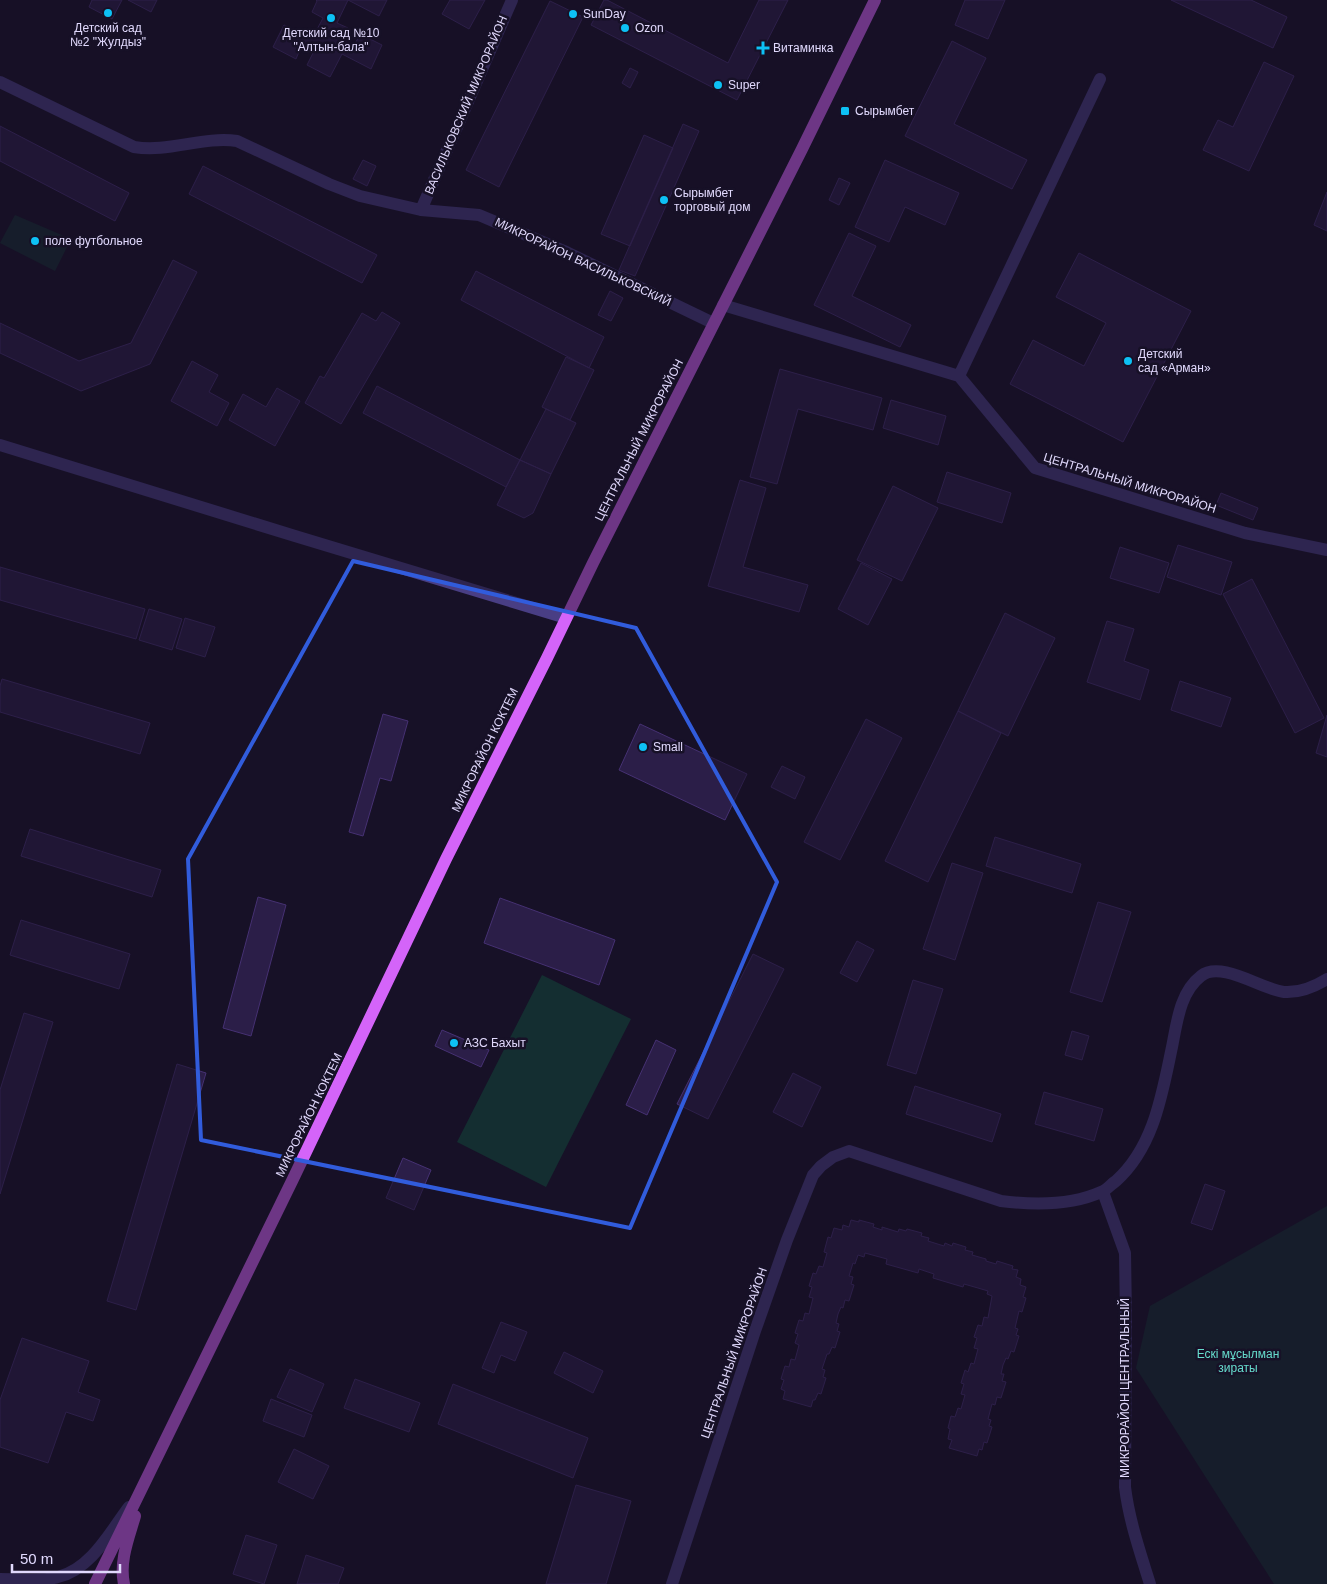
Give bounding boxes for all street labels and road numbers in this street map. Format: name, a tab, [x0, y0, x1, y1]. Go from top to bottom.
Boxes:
street label: ВАСИЛЬКОВСКИЙ МИКРОРАЙОН	[421, 13, 510, 197]
street label: МИКРОРАЙОН ВАСИЛЬКОВСКИЙ	[493, 214, 674, 309]
street label: ЦЕНТРАЛЬНЫЙ МИКРОРАЙОН	[591, 356, 686, 523]
street label: ЦЕНТРАЛЬНЫЙ МИКРОРАЙОН	[1042, 449, 1218, 516]
street label: МИКРОРАЙОН КОКТЕМ	[448, 685, 521, 814]
street label: МИКРОРАЙОН КОКТЕМ	[272, 1050, 345, 1179]
street label: ЦЕНТРАЛЬНЫЙ МИКРОРАЙОН	[697, 1265, 770, 1440]
street label: МИКРОРАЙОН ЦЕНТРАЛЬНЫЙ	[1117, 1298, 1132, 1478]

